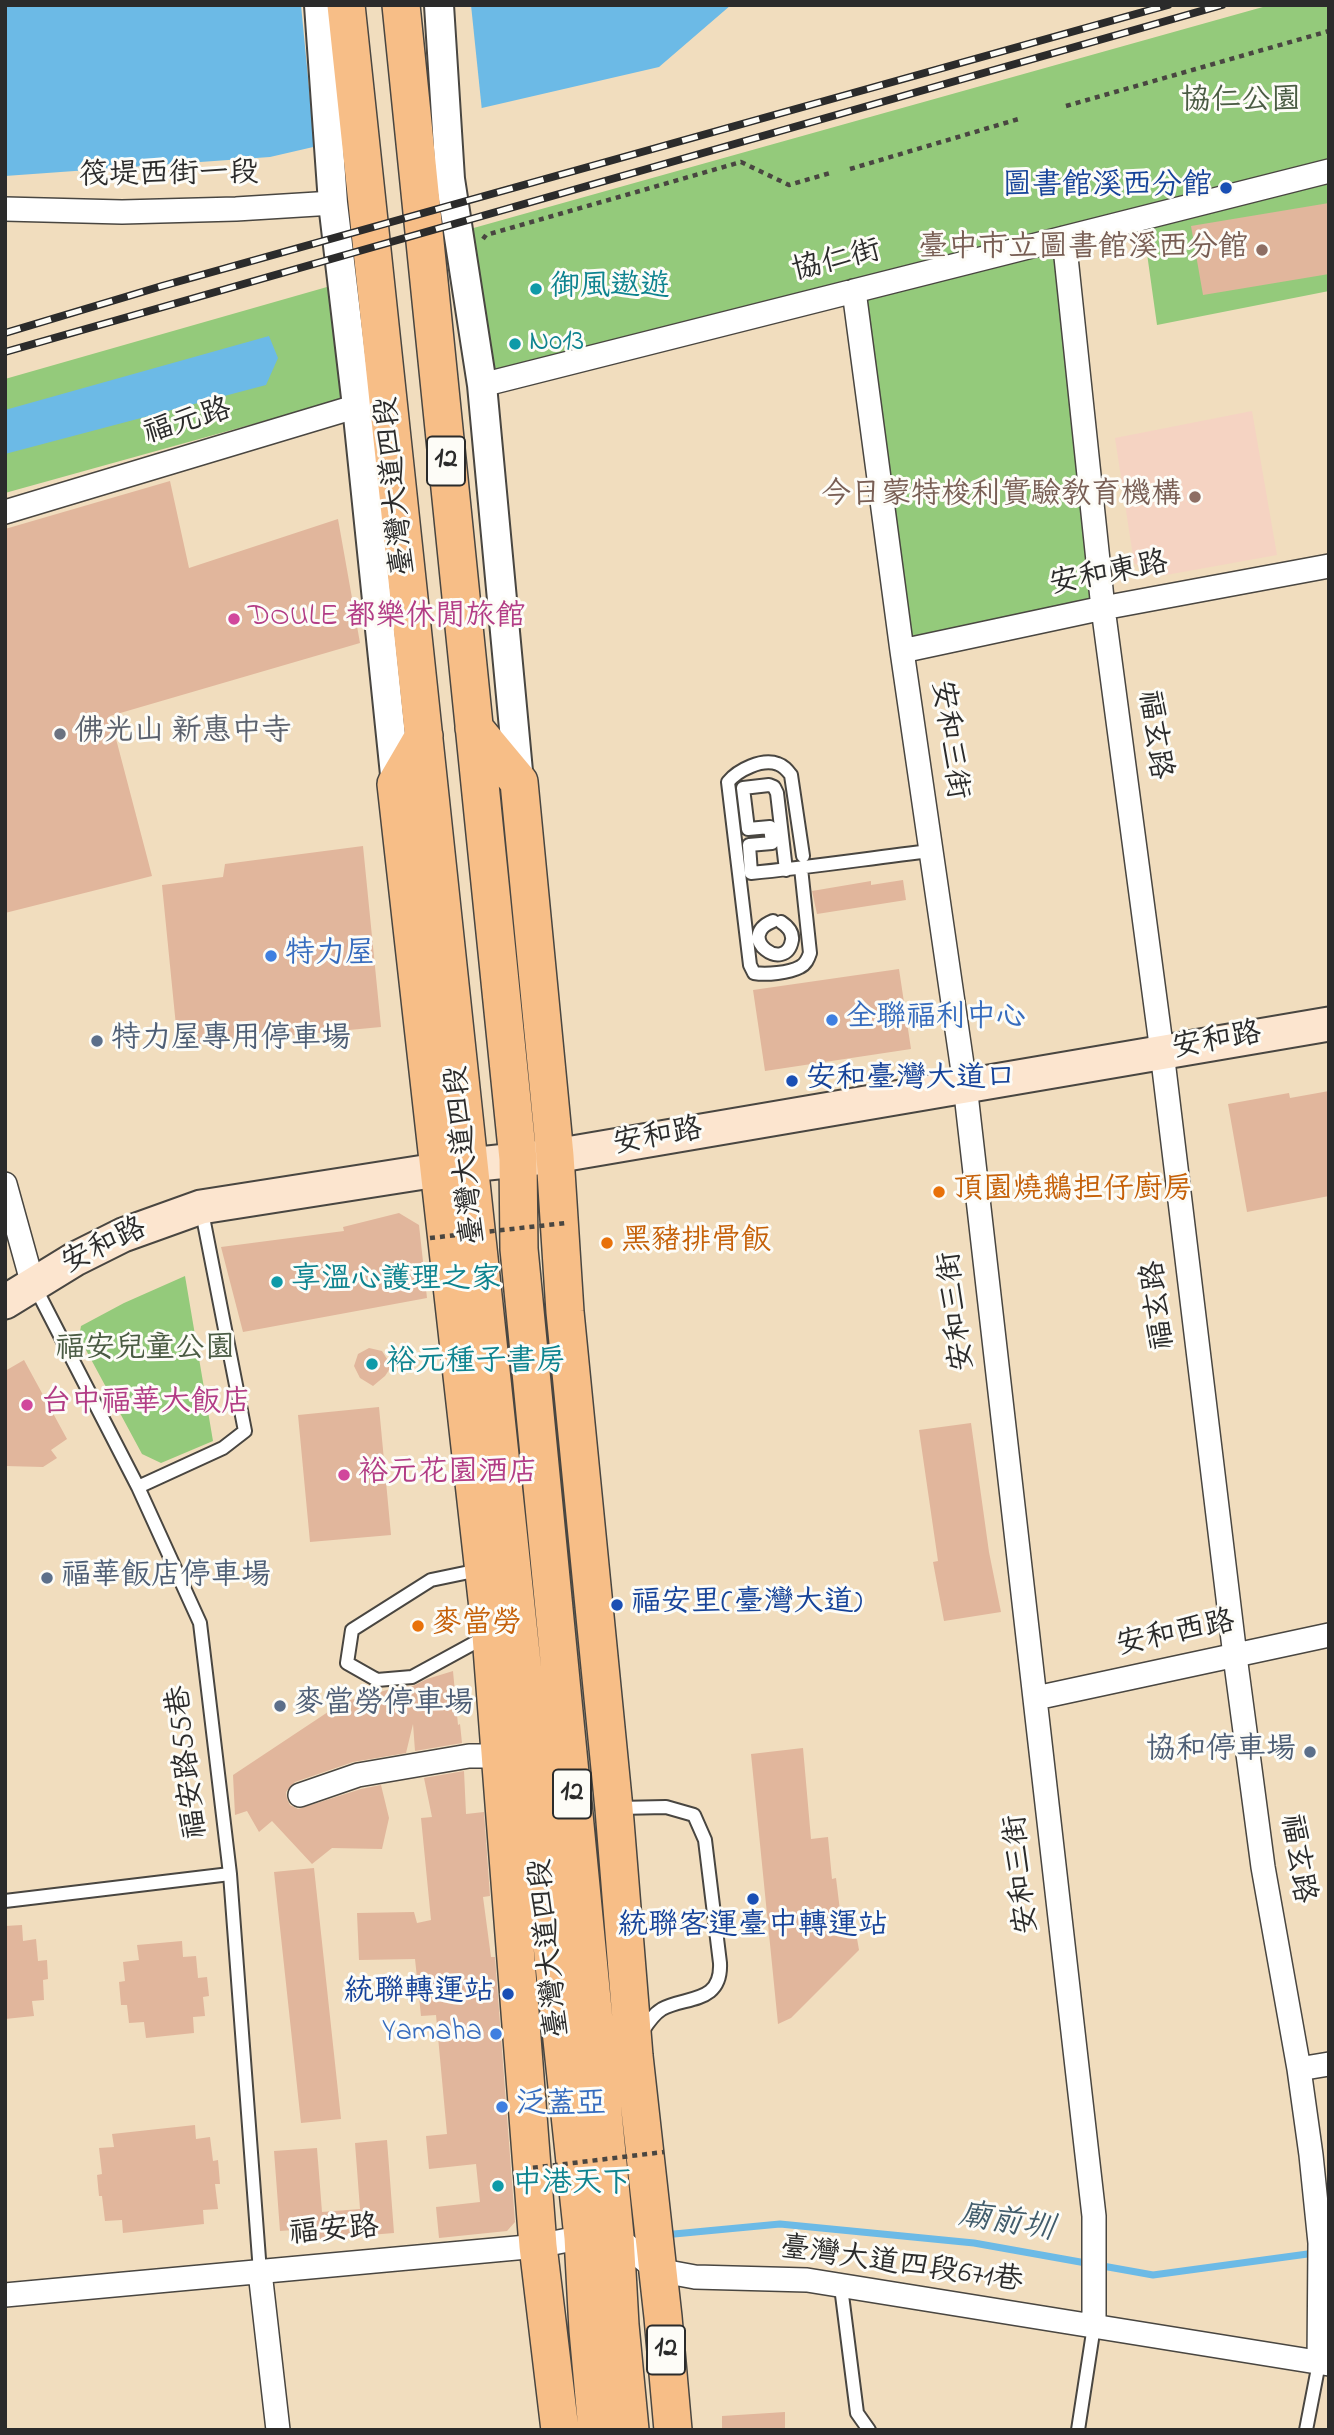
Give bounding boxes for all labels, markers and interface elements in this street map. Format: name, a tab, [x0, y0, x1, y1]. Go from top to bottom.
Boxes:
park label: 協仁公園	[1181, 85, 1301, 121]
street label: 筏堤西街一段	[79, 157, 259, 197]
place label: 圖書館溪西分館	[1002, 170, 1212, 206]
marker: 圖書館溪西分館	[1218, 180, 1234, 196]
place label: 臺中市立圖書館溪西分館	[918, 232, 1248, 268]
street label: 協仁街	[789, 235, 885, 291]
marker: 臺中市立圖書館溪西分館	[1254, 242, 1270, 258]
place label: 御風遨遊	[550, 271, 670, 307]
marker: 御風遨遊	[528, 281, 544, 297]
place label: N013	[529, 326, 584, 362]
marker: N013	[507, 336, 523, 352]
street label: 福元路	[140, 394, 236, 454]
street label: 臺灣大道四段	[371, 395, 425, 577]
road number: 12	[427, 436, 465, 486]
place label: 今日蒙特梭利實驗教育機構	[821, 479, 1181, 515]
marker: 今日蒙特梭利實驗教育機構	[1187, 489, 1203, 505]
street label: 安和東路	[1047, 547, 1171, 605]
place label: DOULE 都樂休閒旅館	[248, 601, 525, 637]
marker: DOULE 都樂休閒旅館	[226, 611, 242, 627]
street label: 安和三街	[921, 678, 973, 802]
street label: 福玄路	[1128, 688, 1176, 782]
place label: 佛光山 新惠中寺	[74, 716, 291, 752]
marker: 佛光山 新惠中寺	[52, 726, 68, 742]
place label: 特力屋	[285, 938, 375, 974]
marker: 特力屋	[263, 948, 279, 964]
place label: 全聯福利中心	[846, 1002, 1026, 1038]
marker: 全聯福利中心	[824, 1012, 840, 1028]
street label: 安和路	[1170, 1017, 1264, 1069]
place label: 特力屋專用停車場	[111, 1023, 351, 1059]
marker: 特力屋專用停車場	[89, 1033, 105, 1049]
place label: 安和臺灣大道口	[806, 1063, 1016, 1099]
street label: 臺灣大道四段	[441, 1064, 495, 1246]
marker: 安和臺灣大道口	[784, 1073, 800, 1089]
street label: 安和路	[611, 1113, 705, 1165]
place label: 頂園燒鵝担仔廚房	[953, 1174, 1193, 1210]
marker: 頂園燒鵝担仔廚房	[931, 1184, 947, 1200]
street label: 安和路	[57, 1212, 153, 1284]
place label: 黑豬排骨飯	[621, 1225, 771, 1261]
marker: 黑豬排骨飯	[599, 1235, 615, 1251]
street label: 安和三街	[934, 1249, 984, 1373]
street label: 福玄路	[1138, 1258, 1184, 1352]
place label: 享溫心護理之家	[291, 1264, 501, 1300]
marker: 享溫心護理之家	[269, 1274, 285, 1290]
park label: 福安兒童公園	[55, 1333, 235, 1369]
place label: 裕元種子書房	[386, 1346, 566, 1382]
marker: 裕元種子書房	[364, 1356, 380, 1372]
place label: 台中福華大飯店	[41, 1387, 251, 1423]
marker: 台中福華大飯店	[19, 1397, 35, 1413]
place label: 裕元花園酒店	[358, 1457, 538, 1493]
marker: 裕元花園酒店	[336, 1467, 352, 1483]
place label: 福華飯店停車場	[61, 1560, 271, 1596]
marker: 福華飯店停車場	[39, 1570, 55, 1586]
place label: 福安里(臺灣大道)	[631, 1587, 862, 1623]
marker: 福安里(臺灣大道)	[609, 1597, 625, 1613]
street label: 安和西路	[1114, 1606, 1238, 1666]
place label: 麥當勞	[432, 1608, 522, 1644]
marker: 麥當勞	[410, 1618, 426, 1634]
street label: 福安路55巷	[163, 1683, 217, 1841]
place label: 麥當勞停車場	[294, 1688, 474, 1724]
marker: 麥當勞停車場	[272, 1698, 288, 1714]
place label: 協和停車場	[1146, 1734, 1296, 1770]
marker: 協和停車場	[1302, 1744, 1318, 1760]
road number: 12	[553, 1770, 591, 1818]
street label: 安和三街	[1000, 1812, 1048, 1936]
street label: 福玄路	[1270, 1812, 1320, 1906]
street label: 臺灣大道四段	[525, 1857, 579, 2039]
marker: 統聯客運臺中轉運站	[745, 1891, 761, 1907]
place label: 統聯客運臺中轉運站	[618, 1910, 888, 1946]
place label: 統聯轉運站	[344, 1976, 494, 2012]
marker: 統聯轉運站	[500, 1986, 516, 2002]
place label: Yamaha	[382, 2016, 482, 2052]
marker: Yamaha	[488, 2026, 504, 2042]
place label: 泛蓋亞	[516, 2089, 606, 2125]
marker: 泛蓋亞	[494, 2099, 510, 2115]
place label: 中港天下	[512, 2168, 632, 2204]
marker: 中港天下	[490, 2178, 506, 2194]
water label: 廟前圳	[956, 2199, 1056, 2251]
street label: 福安路	[288, 2211, 380, 2255]
street label: 臺灣大道四段671巷	[777, 2232, 1025, 2302]
road number: 12	[647, 2326, 685, 2374]

